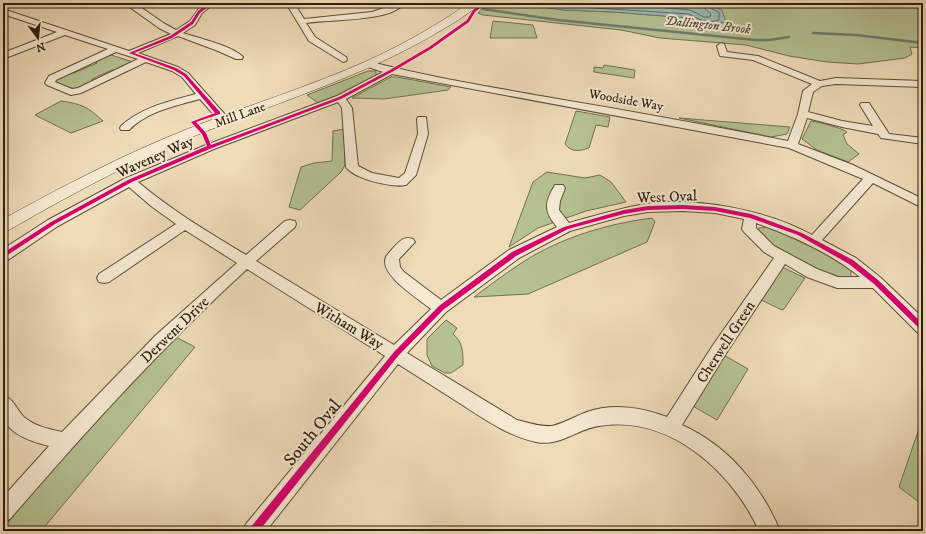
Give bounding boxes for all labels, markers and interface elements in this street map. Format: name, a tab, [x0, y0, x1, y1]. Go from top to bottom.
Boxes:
water label: Dallington Brook	[665, 13, 752, 37]
north arrow	[18, 18, 58, 58]
text: N	[34, 39, 47, 55]
street label: Woodside Way	[586, 85, 665, 115]
street label: Mill Lane	[212, 98, 268, 132]
street label: Waveney Way	[113, 131, 197, 183]
street label: West Oval	[635, 186, 698, 208]
street label: Derwent Drive	[137, 293, 213, 367]
street label: Witham Way	[310, 297, 388, 355]
street label: Cherwell Green	[692, 297, 760, 387]
street label: South Oval	[279, 395, 347, 471]

